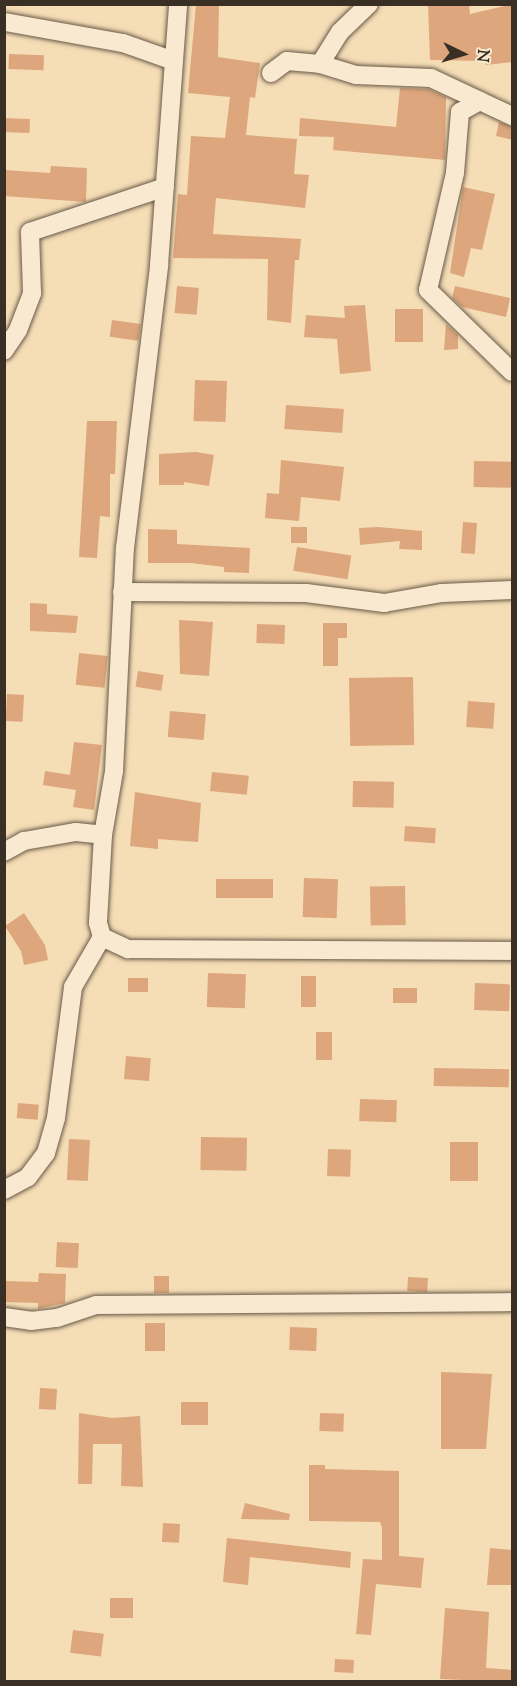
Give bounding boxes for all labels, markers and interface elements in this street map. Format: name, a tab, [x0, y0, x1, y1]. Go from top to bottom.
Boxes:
north arrow	[433, 24, 493, 84]
text: N	[469, 48, 493, 63]

